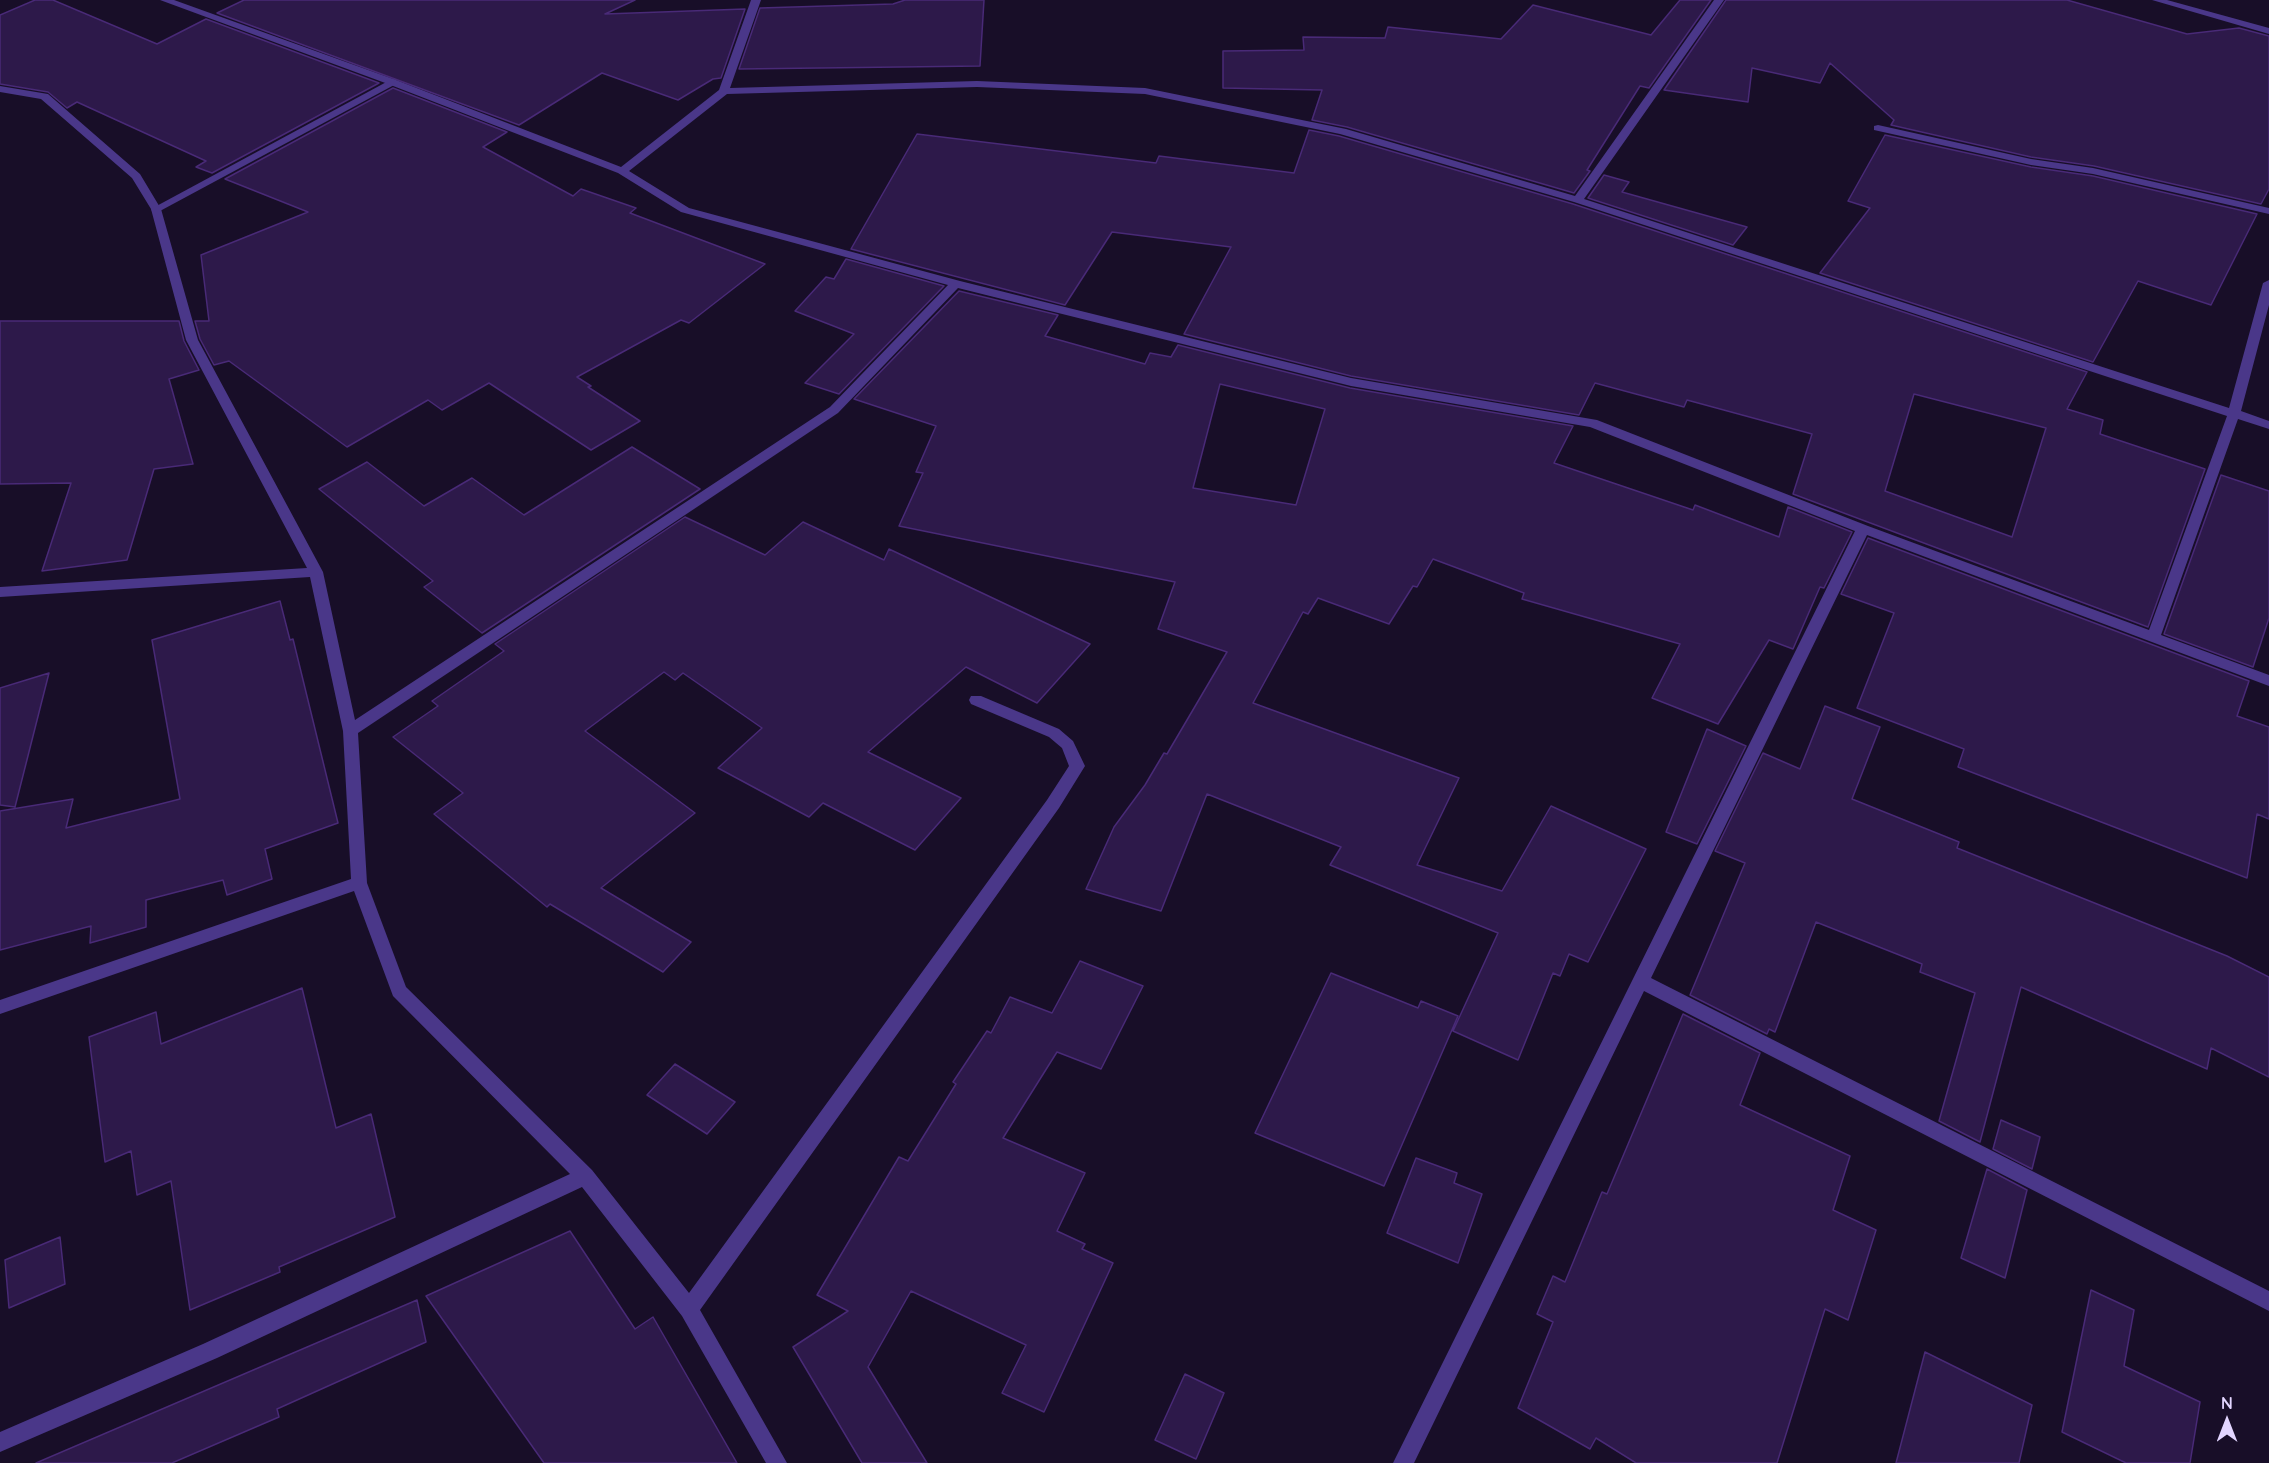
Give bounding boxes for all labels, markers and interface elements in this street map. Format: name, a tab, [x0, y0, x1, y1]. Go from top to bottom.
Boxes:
north arrow	[2197, 1391, 2257, 1451]
text: N	[2221, 1393, 2233, 1413]

